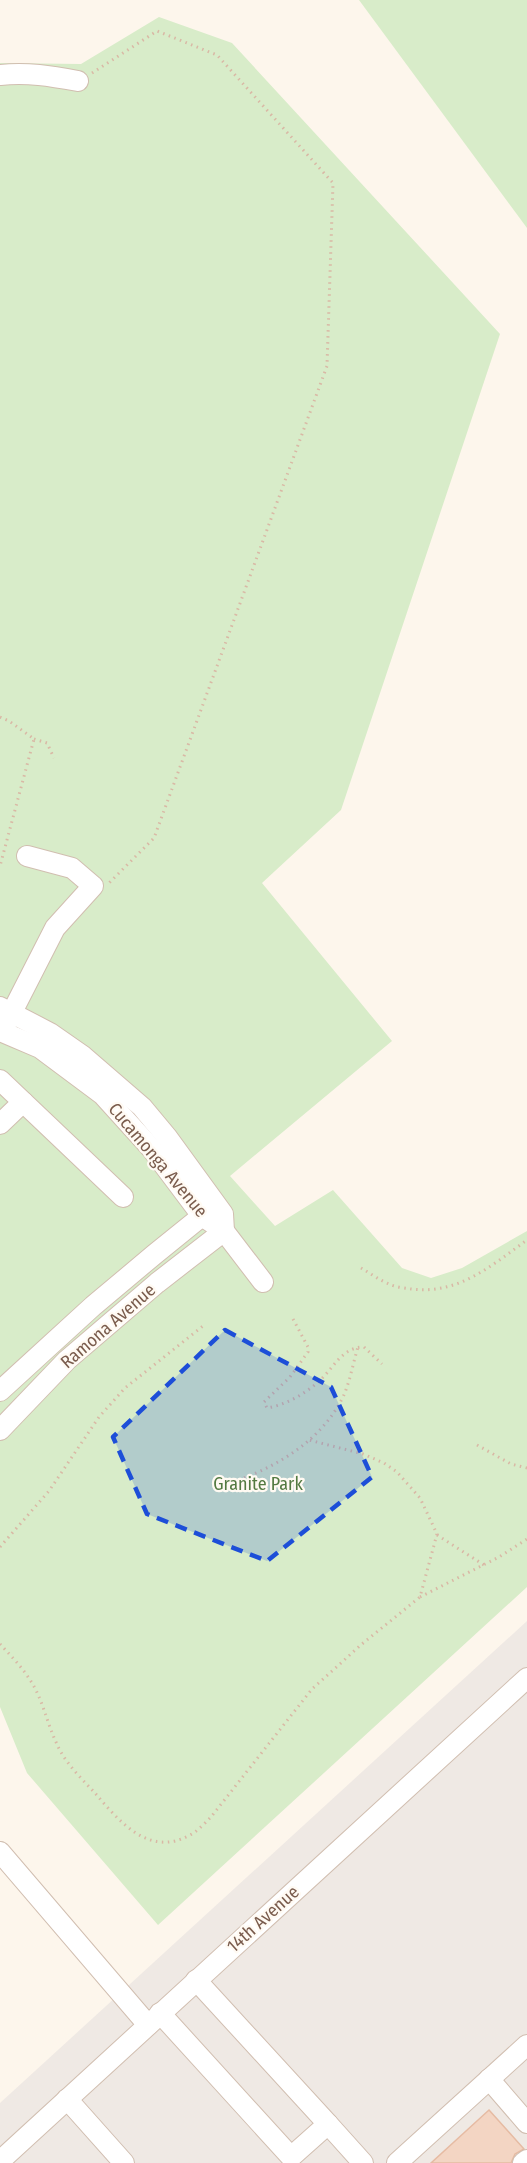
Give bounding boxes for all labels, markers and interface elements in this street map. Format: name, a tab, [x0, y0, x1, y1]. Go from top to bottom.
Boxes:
street label: Cucamonga Avenue	[104, 1098, 212, 1222]
street label: Ramona Avenue	[56, 1279, 160, 1373]
park label: Granite Park	[213, 1473, 303, 1495]
street label: 14th Avenue	[222, 1881, 304, 1957]

